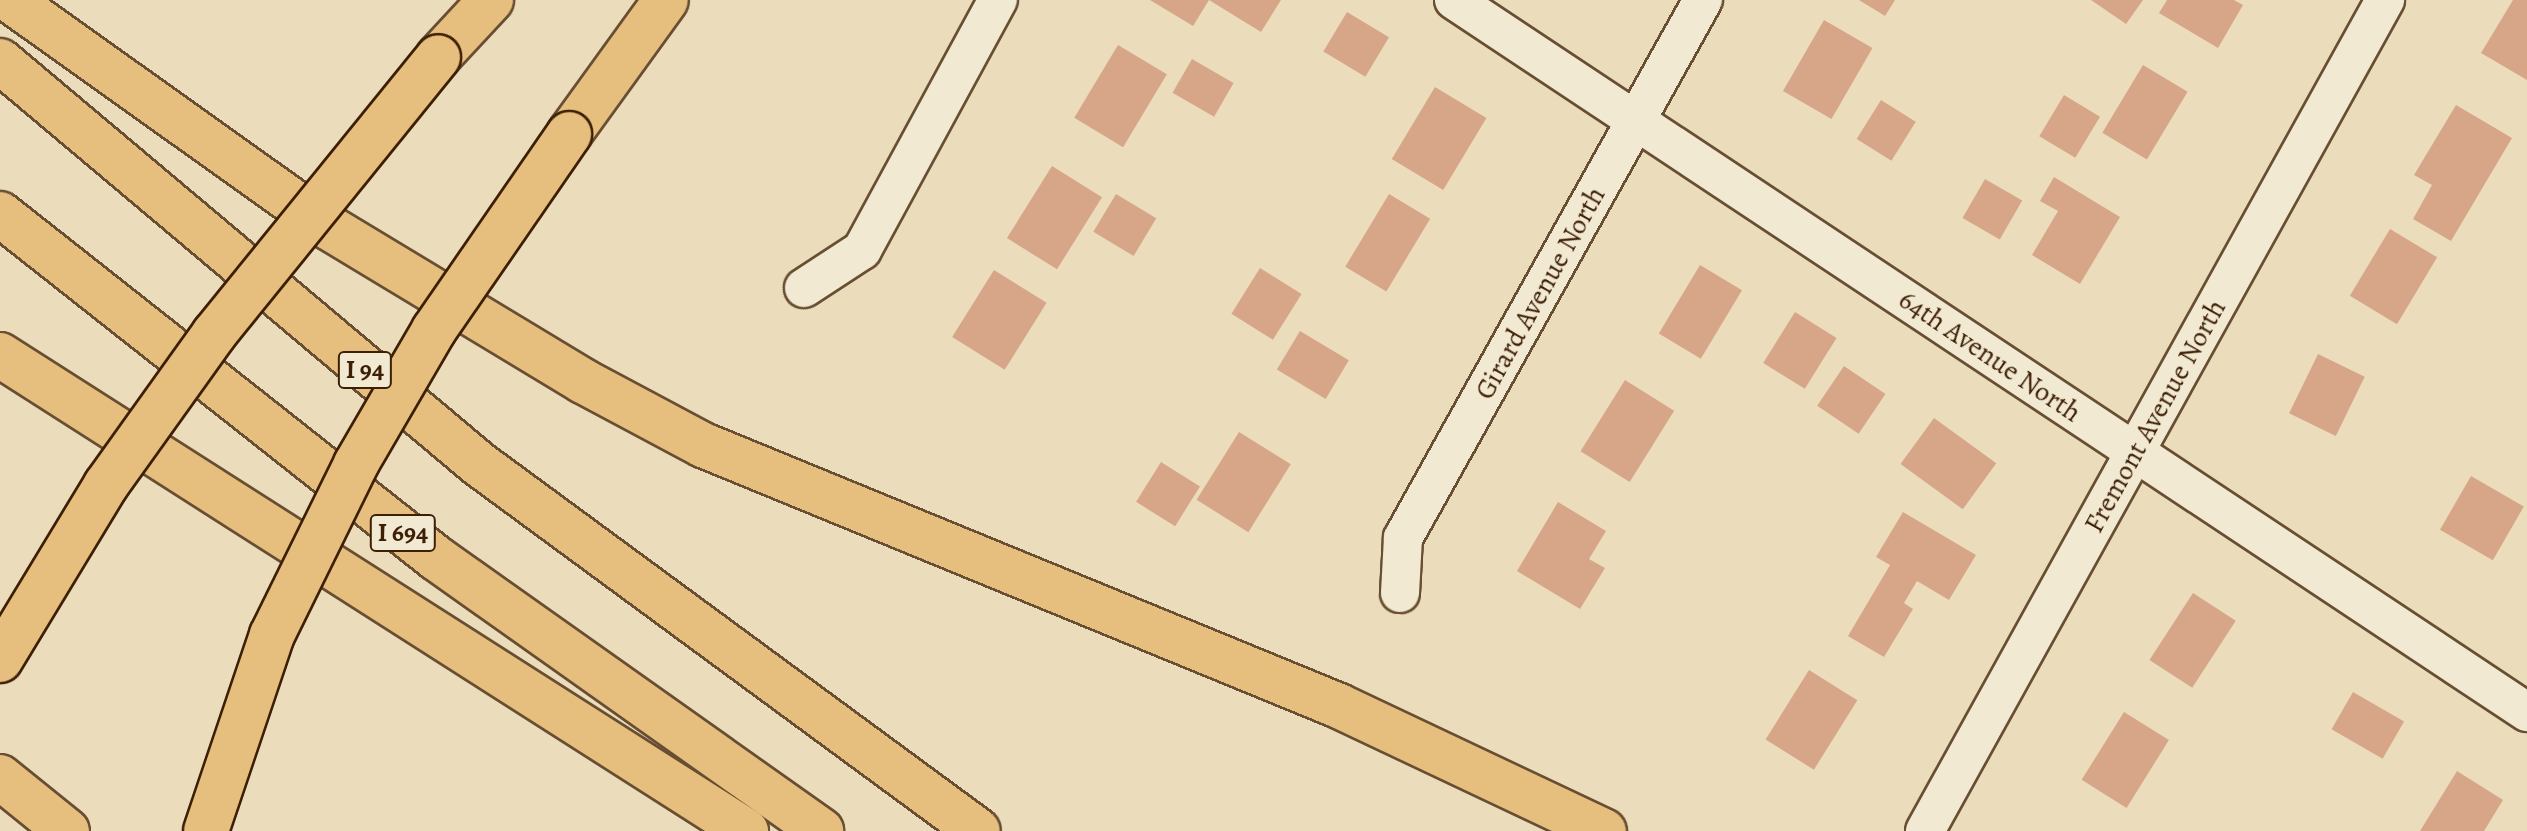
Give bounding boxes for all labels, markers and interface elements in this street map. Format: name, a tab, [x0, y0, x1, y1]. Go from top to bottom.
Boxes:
street label: Girard Avenue North	[1468, 181, 1612, 405]
street label: 64th Avenue North	[1892, 283, 2088, 429]
street label: Fremont Avenue North	[2077, 294, 2233, 538]
road number: I 94	[337, 348, 393, 392]
road number: I 694	[369, 511, 437, 555]

